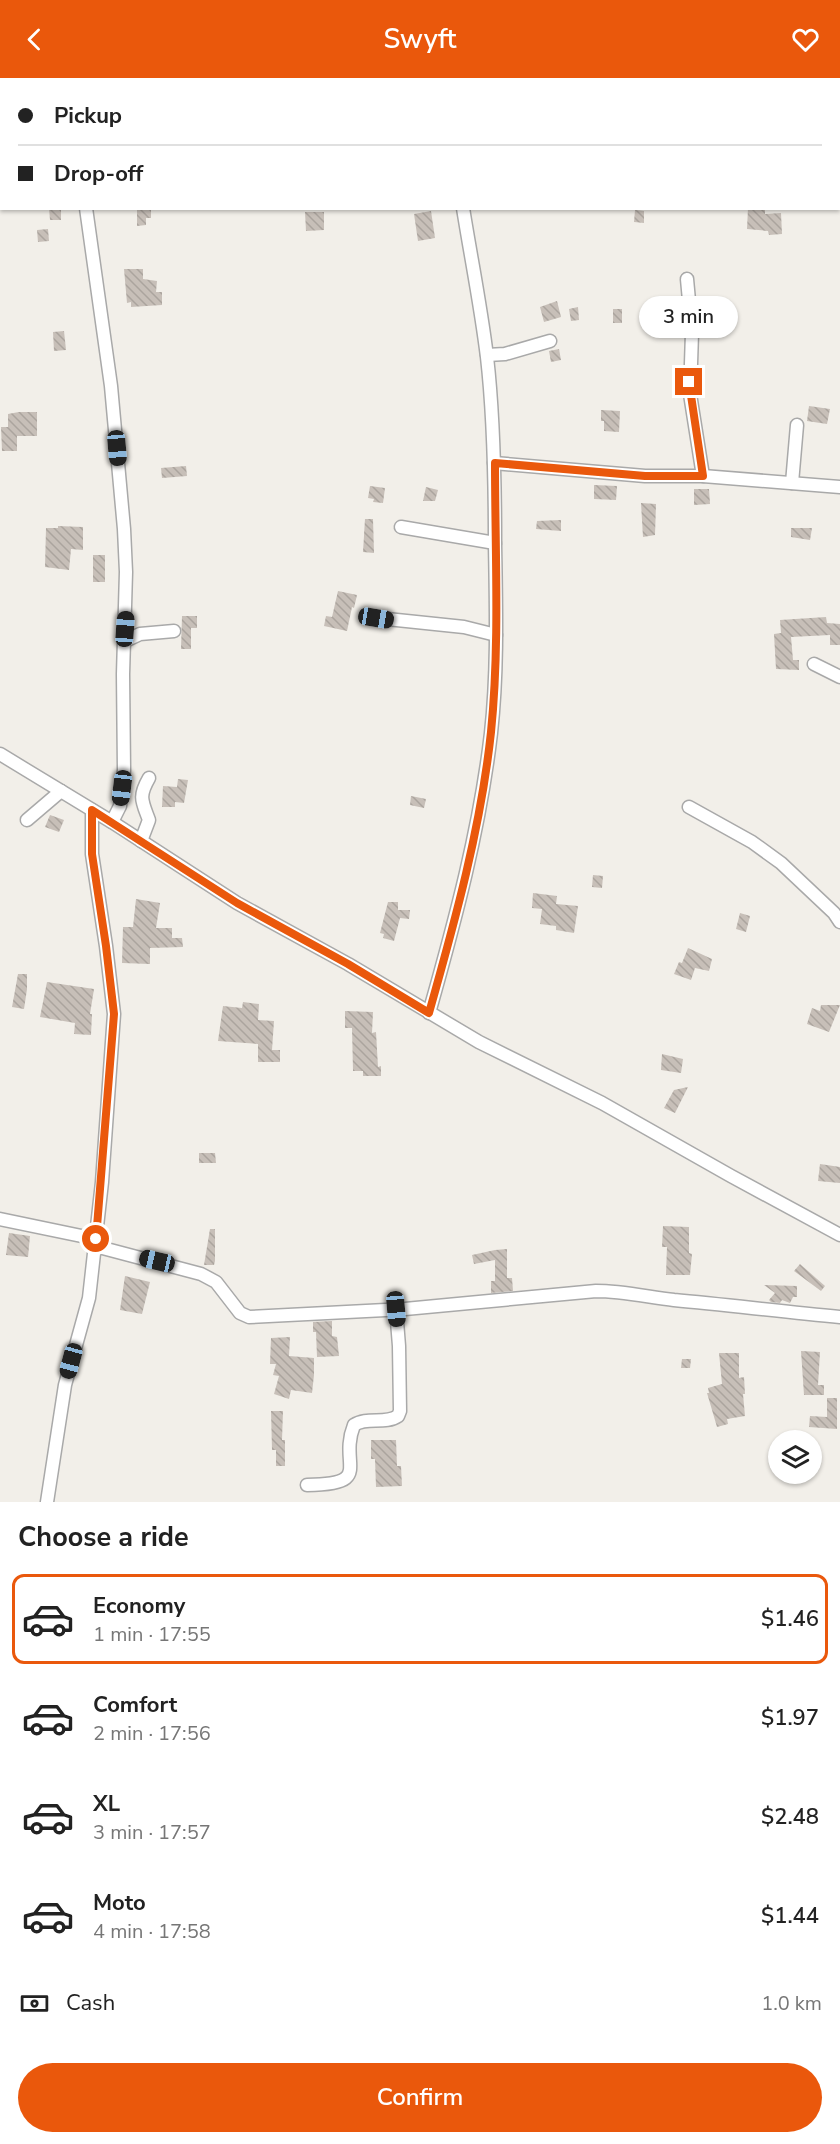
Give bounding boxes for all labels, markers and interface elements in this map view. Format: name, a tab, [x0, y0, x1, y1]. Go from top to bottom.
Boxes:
text: Swyft	[384, 21, 456, 58]
icon: back	[18, 23, 51, 56]
icon: heart	[789, 23, 822, 56]
text: Pickup	[54, 101, 122, 131]
text: Drop-off	[54, 159, 143, 189]
callout: 3 min	[640, 295, 738, 337]
text: 3 min	[663, 303, 714, 330]
route end	[675, 368, 702, 395]
car	[106, 429, 128, 467]
car	[357, 606, 395, 630]
car	[115, 610, 135, 648]
car	[111, 769, 133, 807]
route start	[82, 1225, 109, 1252]
car	[137, 1248, 177, 1274]
car	[385, 1290, 407, 1328]
car	[58, 1341, 84, 1381]
map controls	[768, 1430, 822, 1484]
button: layers	[768, 1430, 822, 1484]
text: Choose a ride	[18, 1519, 189, 1556]
text: Economy	[93, 1591, 185, 1621]
icon: car	[21, 1592, 75, 1646]
text: $1.46	[761, 1604, 819, 1634]
text: 1 min · 17:55	[93, 1621, 211, 1648]
text: Comfort	[93, 1690, 177, 1720]
icon: car	[21, 1691, 75, 1745]
text: $1.97	[761, 1703, 819, 1733]
text: 2 min · 17:56	[93, 1720, 211, 1747]
text: XL	[93, 1789, 120, 1819]
icon: car	[21, 1790, 75, 1844]
text: $2.48	[761, 1802, 819, 1832]
text: 3 min · 17:57	[93, 1819, 211, 1846]
text: Moto	[93, 1888, 146, 1918]
icon: car	[21, 1889, 75, 1943]
text: $1.44	[761, 1901, 819, 1931]
text: 4 min · 17:58	[93, 1918, 211, 1945]
icon: cash	[18, 1987, 51, 2020]
text: Cash	[66, 1988, 115, 2018]
text: 1.0 km	[761, 1990, 822, 2017]
button: Confirm	[18, 2063, 822, 2132]

